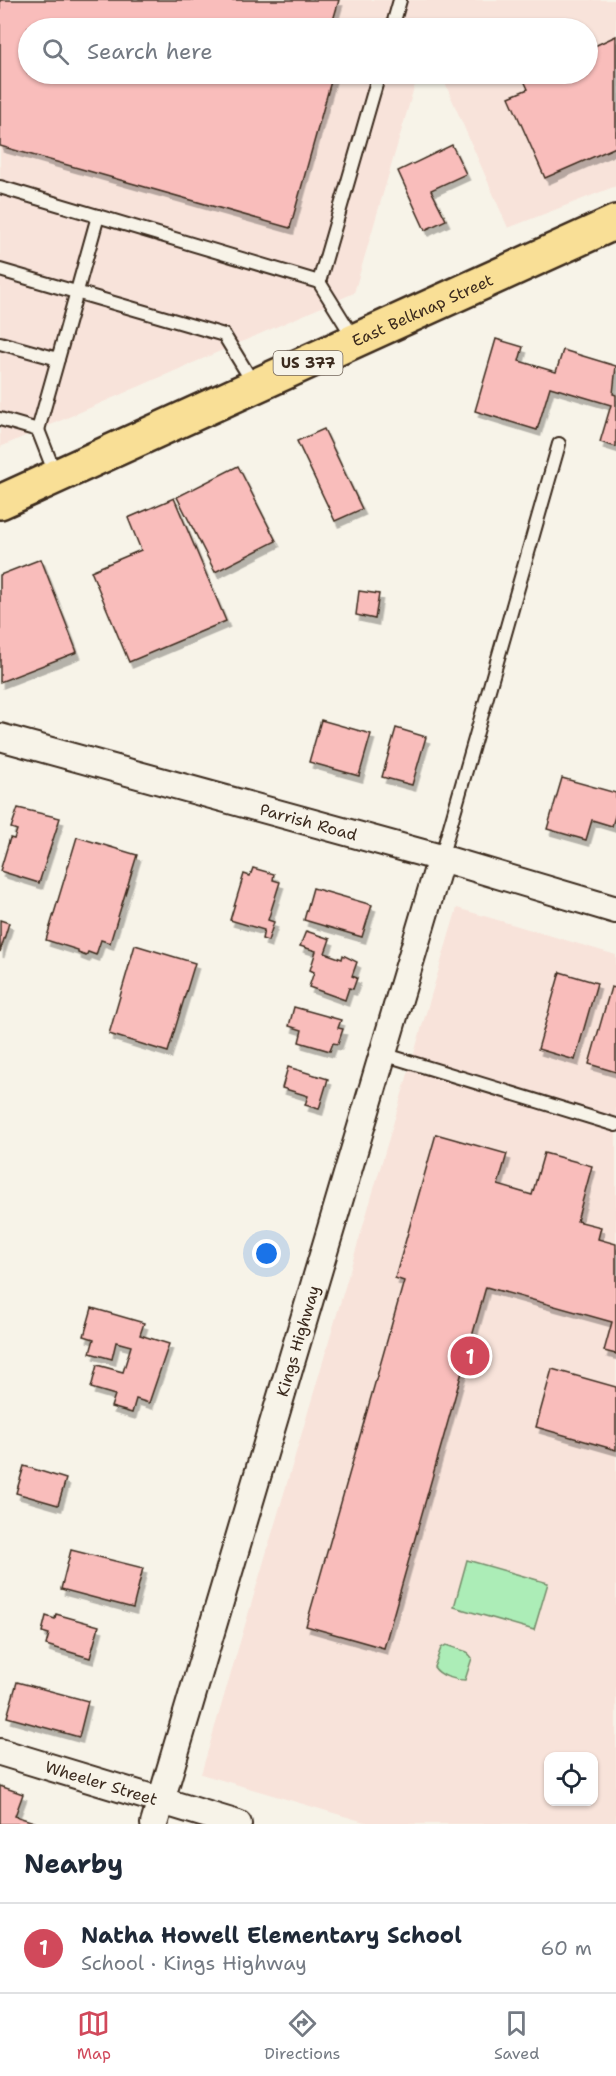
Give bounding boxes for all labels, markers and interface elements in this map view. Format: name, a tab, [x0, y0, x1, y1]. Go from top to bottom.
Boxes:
search box	[18, 18, 598, 84]
icon: search	[39, 35, 72, 68]
text: Search here	[87, 37, 213, 66]
street label: East Belknap Street	[349, 269, 497, 352]
road number: US 377	[274, 351, 342, 375]
street label: Parrish Road	[257, 799, 359, 846]
your location	[252, 1239, 281, 1268]
street label: Kings Highway	[272, 1283, 324, 1399]
pin: 1	[450, 1334, 490, 1378]
map controls	[544, 1752, 598, 1806]
button: locate	[544, 1752, 598, 1806]
street label: Wheeler Street	[43, 1756, 160, 1810]
text: Nearby	[24, 1846, 123, 1881]
text: Natha Howell Elementary School	[81, 1921, 462, 1950]
text: 1	[39, 1935, 48, 1961]
text: 60 m	[540, 1935, 592, 1961]
text: School · Kings Highway	[81, 1950, 307, 1976]
tab: Map	[77, 2007, 111, 2064]
tab: Directions	[264, 2007, 341, 2064]
tab: Saved	[494, 2007, 539, 2064]

